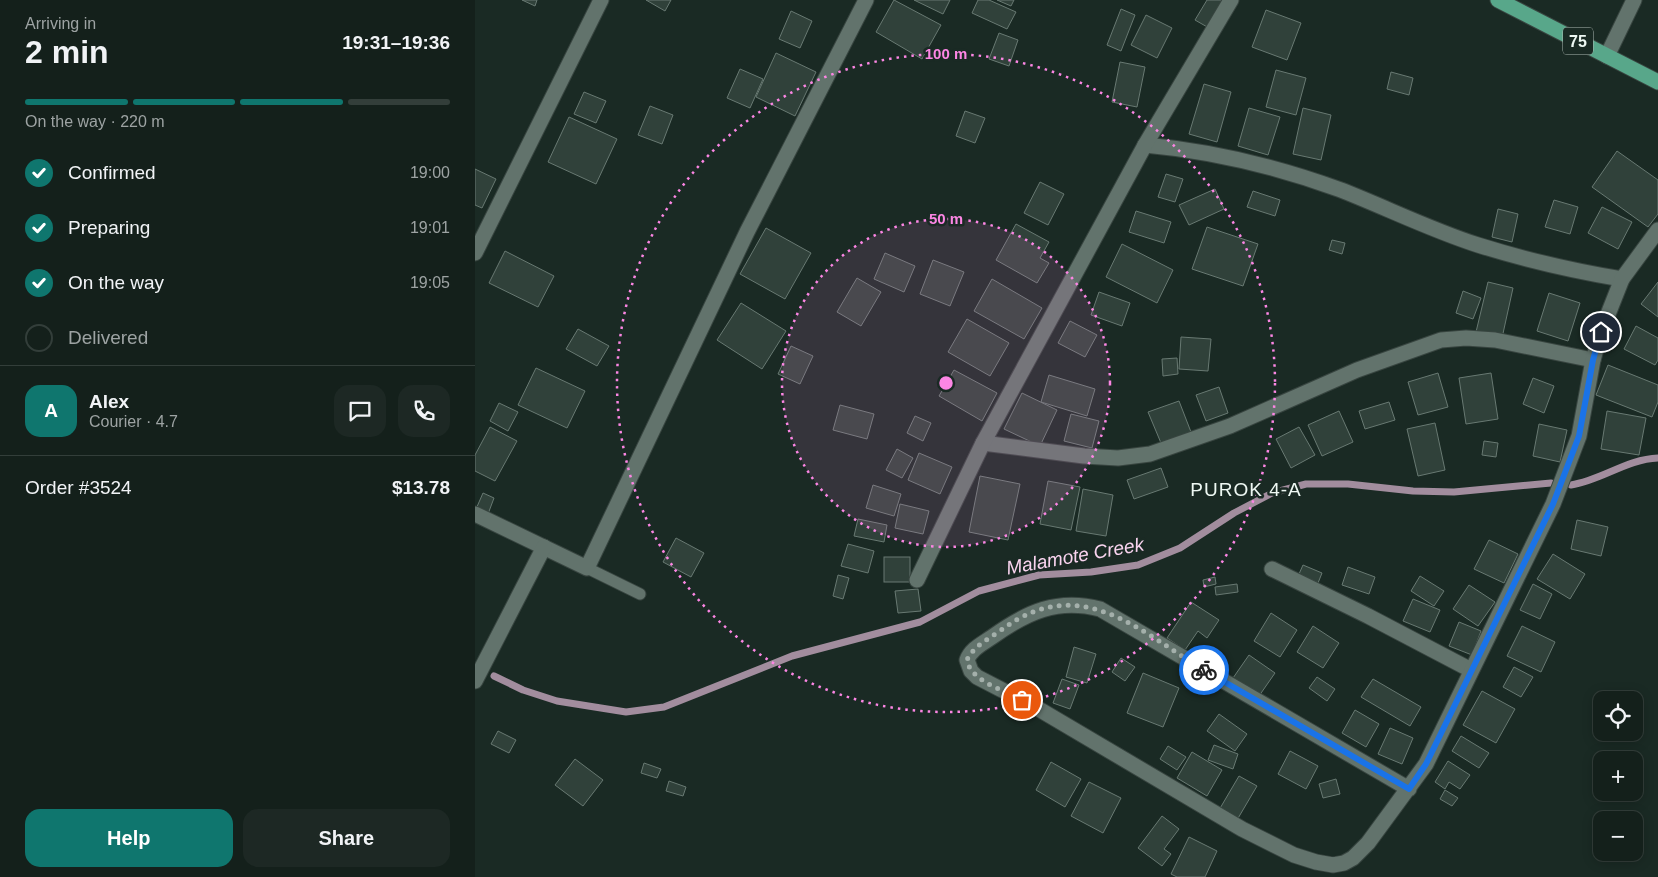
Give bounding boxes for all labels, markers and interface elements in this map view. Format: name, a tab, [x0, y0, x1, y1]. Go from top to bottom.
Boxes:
text: Arriving in	[25, 15, 96, 32]
road number: 75	[1563, 27, 1593, 54]
text: 19:31–19:36	[342, 32, 450, 53]
text: 2 min	[25, 34, 109, 70]
text: 100 m	[925, 45, 967, 62]
text: On the way · 220 m	[25, 113, 165, 130]
icon: check	[25, 159, 53, 187]
text: Confirmed	[68, 162, 156, 183]
text: 19:00	[410, 164, 450, 181]
text: 50 m	[929, 210, 963, 227]
icon: check	[25, 214, 53, 242]
text: Preparing	[68, 217, 150, 238]
text: 19:01	[410, 219, 450, 236]
icon: check	[25, 269, 53, 297]
text: On the way	[68, 272, 164, 293]
text: 19:05	[410, 274, 450, 291]
pin	[1580, 311, 1622, 353]
icon: home	[1587, 318, 1615, 346]
text: Delivered	[68, 327, 148, 348]
centre of rings	[937, 374, 955, 392]
button: chat	[334, 385, 386, 437]
button: phone	[398, 385, 450, 437]
text: Alex	[89, 391, 129, 412]
text: A	[44, 400, 58, 421]
text: Courier · 4.7	[89, 413, 178, 430]
text: Order #3524	[25, 477, 132, 498]
text: $13.78	[392, 477, 450, 498]
district label: PUROK 4-A	[1190, 479, 1302, 500]
water label: Malamote Creek	[1005, 533, 1147, 578]
courier	[1179, 645, 1229, 695]
icon: bike	[1190, 656, 1218, 684]
pin	[1001, 679, 1043, 721]
icon: bag	[1008, 686, 1036, 714]
map controls	[1593, 691, 1643, 861]
button: locate	[1593, 691, 1643, 741]
button: +	[1593, 751, 1643, 801]
button: Help	[25, 809, 233, 867]
button: Share	[243, 809, 450, 867]
button: −	[1593, 811, 1643, 861]

